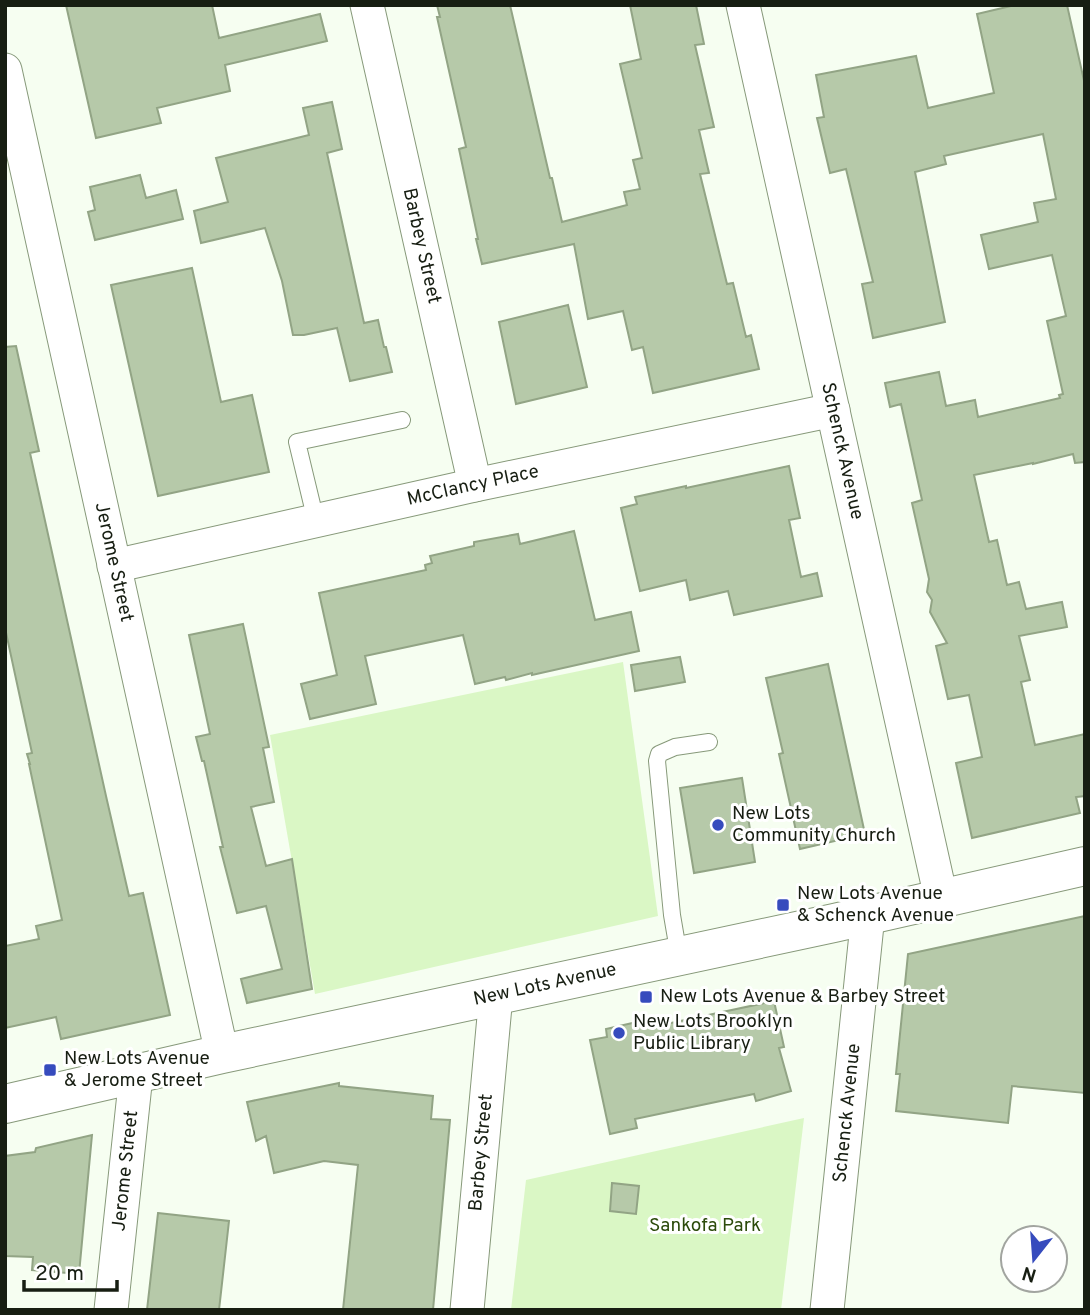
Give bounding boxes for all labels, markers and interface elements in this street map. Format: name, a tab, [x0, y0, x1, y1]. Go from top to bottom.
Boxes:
street label: Barbey Street	[397, 186, 446, 306]
street label: Schenck Avenue	[815, 380, 869, 522]
street label: McClancy Place	[405, 460, 541, 512]
street label: Jerome Street	[89, 500, 138, 624]
place label: New Lots Community Church	[732, 802, 896, 848]
marker: New Lots Community Church	[710, 817, 726, 833]
place label: New Lots Avenue & Schenck Avenue	[797, 882, 954, 928]
marker: New Lots Avenue & Schenck Avenue	[775, 897, 791, 913]
street label: New Lots Avenue	[471, 958, 619, 1012]
place label: New Lots Avenue & Barbey Street	[660, 985, 945, 1009]
marker: New Lots Avenue & Barbey Street	[638, 989, 654, 1005]
place label: New Lots Brooklyn Public Library	[633, 1010, 793, 1056]
marker: New Lots Brooklyn Public Library	[611, 1025, 627, 1041]
street label: Schenck Avenue	[828, 1042, 867, 1184]
place label: New Lots Avenue & Jerome Street	[64, 1047, 210, 1093]
marker: New Lots Avenue & Jerome Street	[42, 1062, 58, 1078]
street label: Barbey Street	[464, 1093, 499, 1212]
street label: Jerome Street	[107, 1109, 144, 1233]
park label: Sankofa Park	[649, 1214, 761, 1238]
north arrow	[999, 1224, 1069, 1294]
scale bar	[24, 1248, 117, 1292]
text: N	[1020, 1260, 1040, 1287]
text: 20 m	[35, 1261, 84, 1288]

